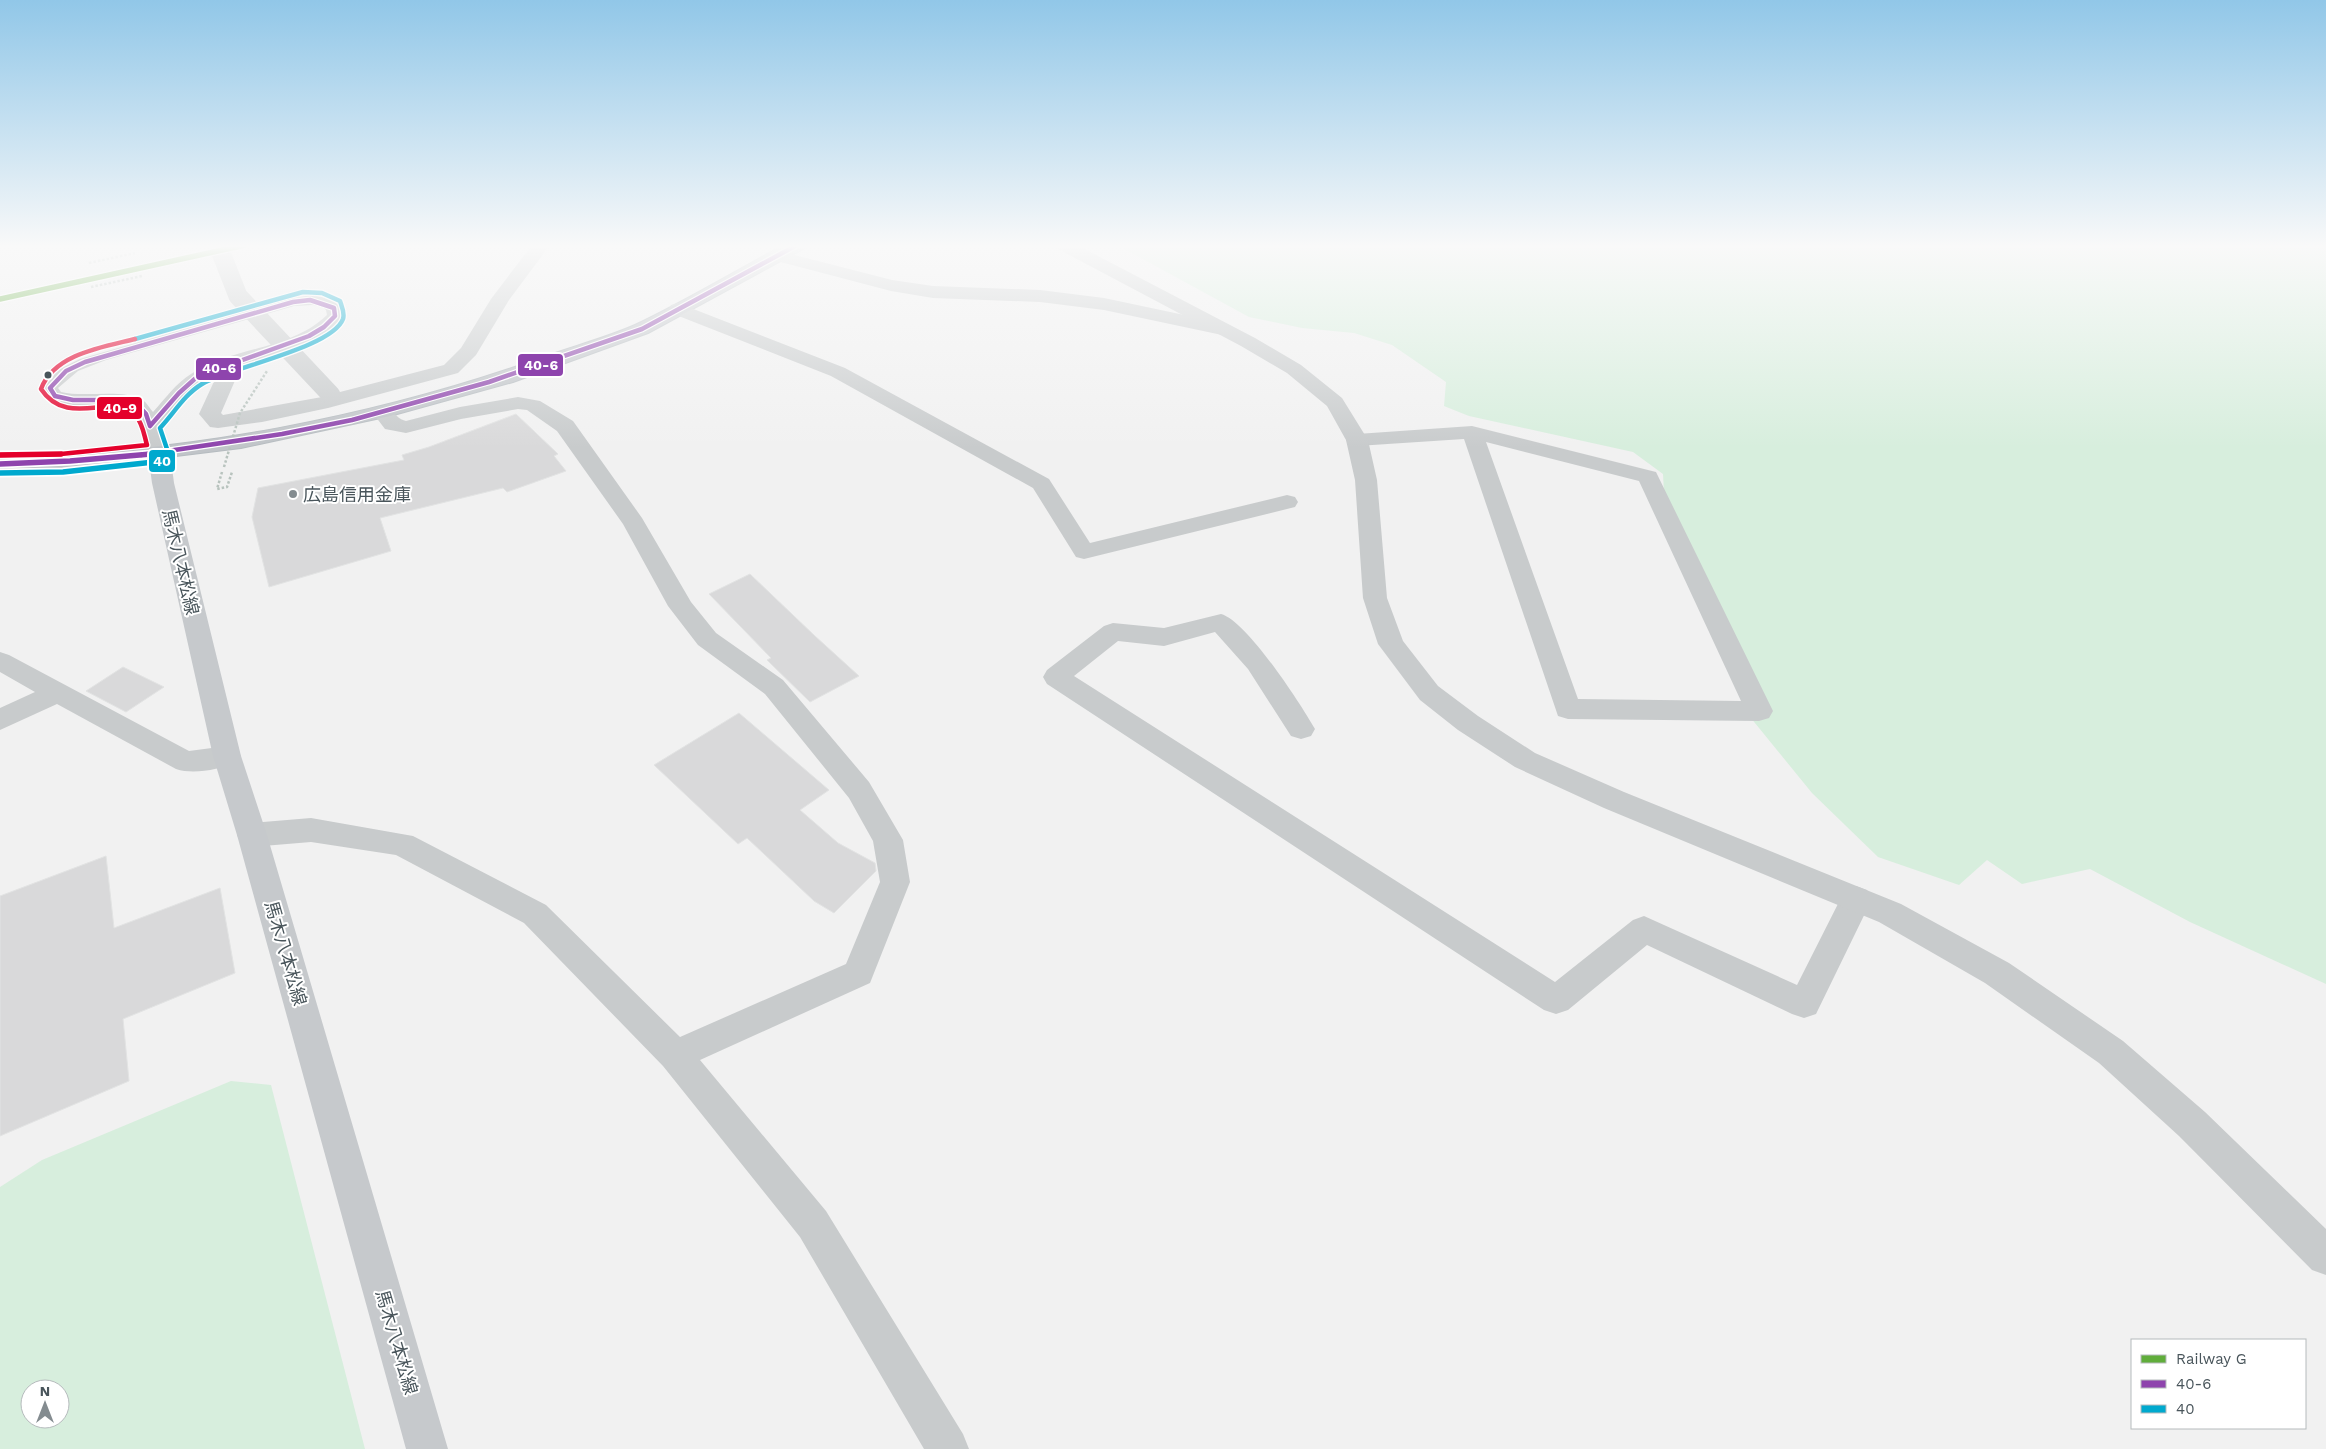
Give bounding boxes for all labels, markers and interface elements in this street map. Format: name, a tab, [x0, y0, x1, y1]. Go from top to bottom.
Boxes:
line badge: 40-6	[517, 353, 564, 377]
line badge: 40-6	[195, 357, 242, 381]
text: 40-6	[524, 357, 558, 373]
text: 40-6	[202, 360, 236, 376]
unlabelled marker	[43, 370, 53, 380]
line badge: 40-9	[96, 396, 143, 420]
text: 40-9	[103, 400, 137, 416]
line badge: 40	[148, 449, 176, 473]
text: 40	[153, 453, 171, 469]
place label: 広島信用金庫	[303, 484, 411, 505]
marker: 広島信用金庫	[287, 488, 299, 500]
street label: 馬木八本松線	[159, 507, 203, 617]
street label: 馬木八本松線	[261, 898, 311, 1008]
street label: 馬木八本松線	[372, 1287, 422, 1397]
legend	[2131, 1339, 2306, 1429]
text: Railway G	[2176, 1350, 2247, 1368]
text: 40-6	[2176, 1375, 2211, 1393]
north arrow	[20, 1379, 70, 1429]
text: N	[40, 1383, 50, 1399]
text: 40	[2176, 1400, 2195, 1418]

